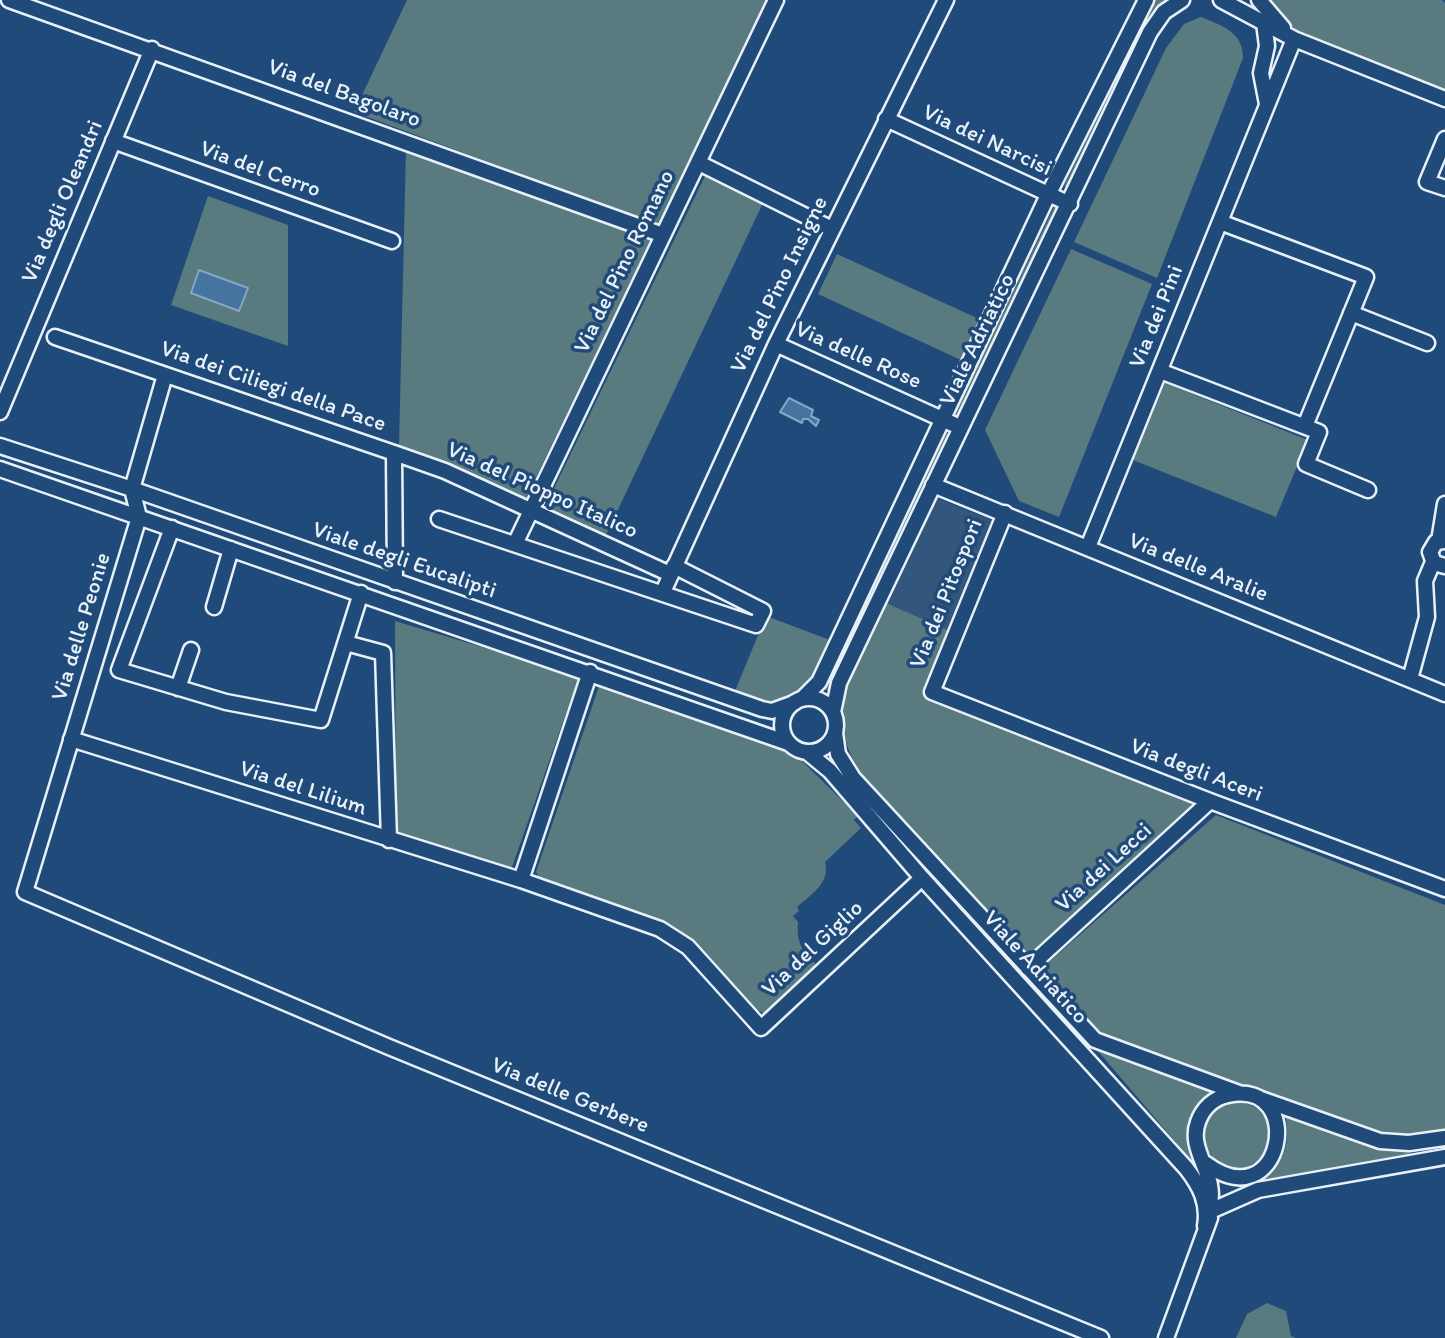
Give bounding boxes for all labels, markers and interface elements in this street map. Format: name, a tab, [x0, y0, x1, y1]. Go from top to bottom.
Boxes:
street label: Via del Bagolaro	[264, 54, 424, 134]
street label: Via dei Narcisi	[918, 99, 1056, 183]
street label: Via degli Oleandri	[16, 117, 110, 287]
street label: Via del Cerro	[196, 135, 324, 205]
street label: Via del Pino Romano	[569, 166, 681, 358]
street label: Via del Pino Insigne	[725, 192, 835, 378]
street label: Via dei Pini	[1124, 262, 1190, 372]
street label: Viale Adriatico	[934, 269, 1022, 411]
street label: Via delle Rose	[791, 316, 925, 396]
street label: Via dei Ciliegi della Pace	[157, 335, 389, 439]
street label: Via del Pioppo Italico	[442, 436, 642, 546]
street label: Via dei Pitospori	[904, 515, 990, 673]
street label: Viale degli Eucalipti	[308, 517, 500, 605]
street label: Via delle Aralie	[1124, 528, 1272, 608]
street label: Via delle Peonie	[46, 550, 118, 704]
street label: Via degli Aceri	[1126, 733, 1266, 809]
street label: Via del Lilium	[236, 755, 370, 823]
street label: Via dei Lecci	[1050, 818, 1158, 918]
street label: Via del Giglio	[756, 895, 870, 1003]
street label: Viale Adriatico	[977, 905, 1093, 1031]
street label: Via delle Gerbere	[487, 1052, 653, 1140]

